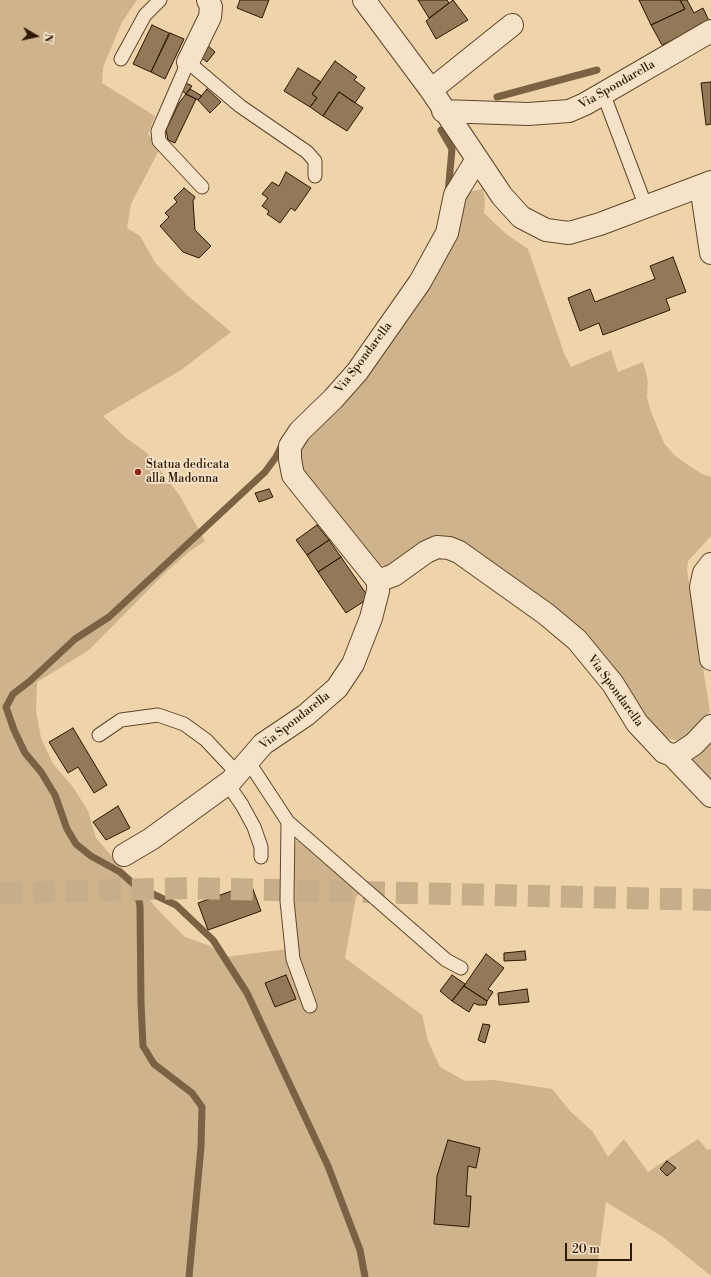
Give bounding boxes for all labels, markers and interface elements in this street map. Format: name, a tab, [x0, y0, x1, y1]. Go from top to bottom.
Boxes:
north arrow	[16, 16, 56, 56]
text: N	[40, 32, 55, 43]
street label: Via Spondarella	[576, 57, 658, 113]
street label: Via Spondarella	[333, 320, 395, 396]
place label: Statua dedicata alla Madonna	[146, 458, 229, 486]
marker: Statua dedicata alla Madonna	[133, 467, 143, 477]
street label: Via Spondarella	[584, 652, 646, 730]
street label: Via Spondarella	[257, 689, 333, 753]
scale bar	[567, 1235, 634, 1261]
text: 20 m	[572, 1242, 600, 1257]

